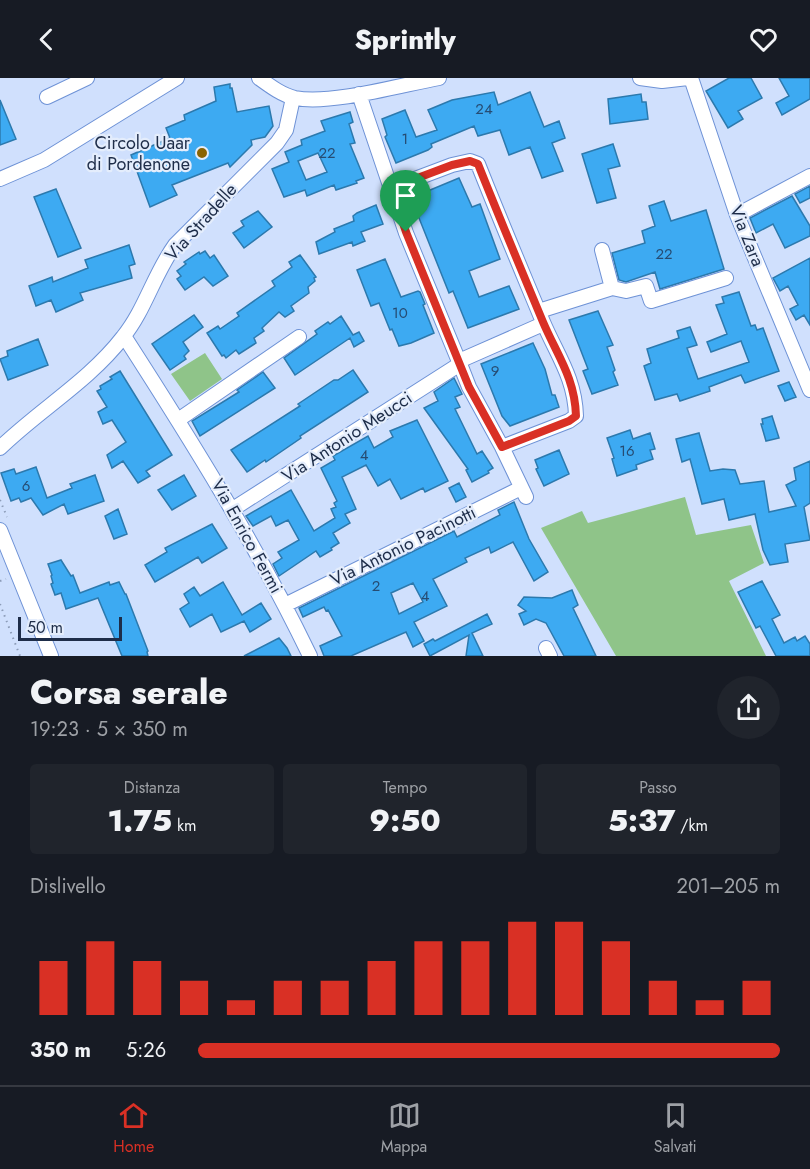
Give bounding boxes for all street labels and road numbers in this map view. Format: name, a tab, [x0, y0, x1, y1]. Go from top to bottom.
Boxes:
street label: Via Stradelle	[159, 177, 243, 267]
street label: Via Zara	[723, 201, 771, 271]
street label: Via Antonio Meucci	[277, 385, 417, 489]
street label: Via Enrico Fermi	[205, 474, 289, 598]
street label: Via Antonio Pacinotti	[326, 499, 480, 593]

